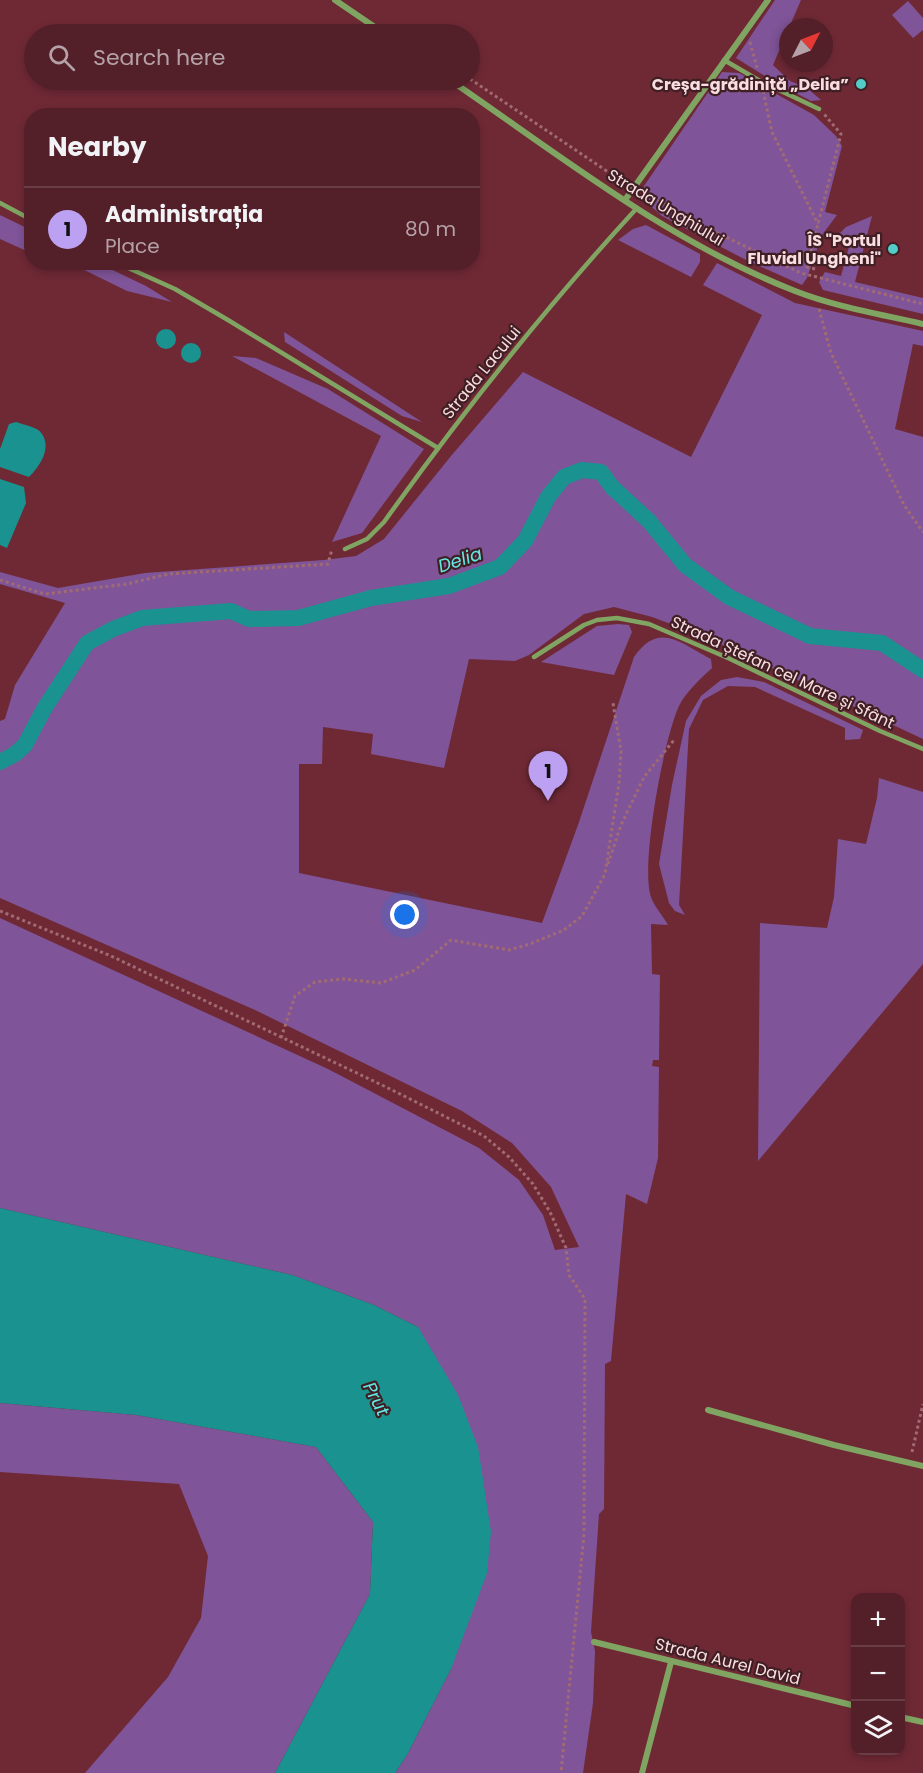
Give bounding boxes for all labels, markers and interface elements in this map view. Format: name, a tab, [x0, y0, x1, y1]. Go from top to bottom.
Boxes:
north arrow	[779, 18, 833, 72]
search box	[24, 24, 480, 90]
icon: search	[45, 41, 78, 74]
text: Search here	[93, 42, 226, 73]
place label: Creșa-grădiniță „Delia”	[652, 73, 849, 96]
marker: Creșa-grădiniță „Delia”	[854, 77, 868, 91]
text: Nearby	[48, 129, 146, 165]
street label: Strada Unghiului	[603, 164, 728, 251]
text: Administrația	[105, 199, 263, 230]
text: 1	[64, 215, 71, 243]
text: 80 m	[405, 215, 456, 243]
place label: ÎS "Portul Fluvial Ungheni"	[747, 229, 881, 270]
text: Place	[105, 232, 160, 260]
marker: ÎS "Portul Fluvial Ungheni"	[886, 242, 900, 256]
street label: Strada Lacului	[437, 321, 526, 424]
water label: Delia	[435, 541, 485, 578]
street label: Strada Ștefan cel Mare și Sfânt	[667, 610, 899, 735]
pin: 1	[528, 752, 568, 801]
your location	[390, 900, 419, 929]
water label: Prut	[357, 1377, 396, 1421]
map controls	[851, 1593, 905, 1755]
button: +	[851, 1593, 905, 1647]
street label: Strada Aurel David	[653, 1632, 803, 1691]
button: −	[851, 1647, 905, 1701]
button: layers	[851, 1701, 905, 1755]

